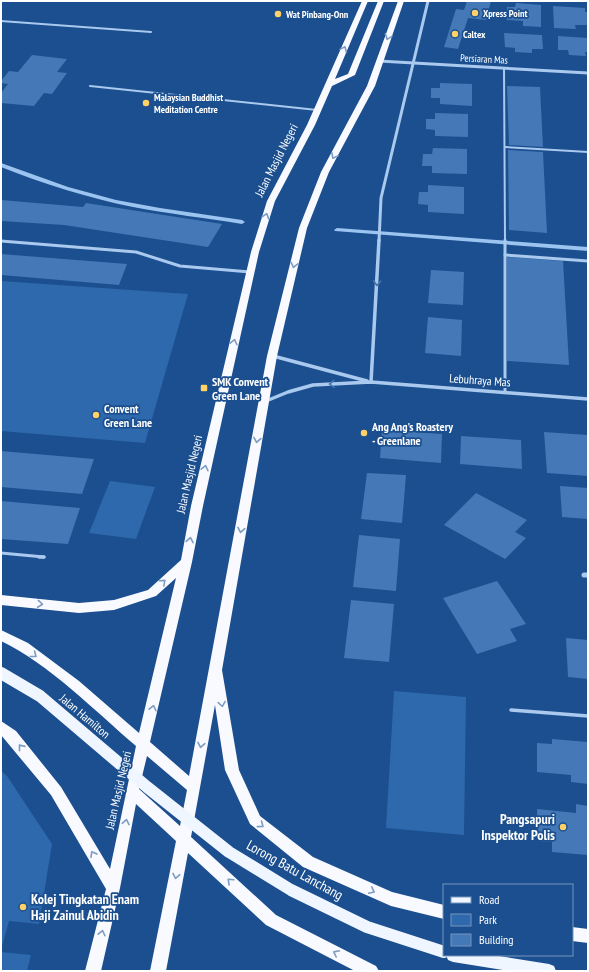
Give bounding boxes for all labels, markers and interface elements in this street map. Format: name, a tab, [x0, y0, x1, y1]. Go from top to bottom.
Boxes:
place label: Xpress Point	[483, 7, 528, 20]
place label: Wat Pinbang-Onn	[285, 8, 349, 21]
marker: Xpress Point	[470, 8, 480, 18]
marker: Wat Pinbang-Onn	[273, 9, 283, 19]
place label: Caltex	[463, 28, 486, 41]
marker: Caltex	[450, 29, 460, 39]
one-way arrow	[384, 34, 392, 41]
one-way arrow	[339, 46, 347, 54]
street label: Persiaran Mas	[460, 51, 509, 67]
place label: Malaysian Buddhist Meditation Centre	[154, 91, 223, 116]
marker: Malaysian Buddhist Meditation Centre	[141, 98, 151, 108]
street label: Jalan Masjid Negeri	[251, 121, 301, 200]
one-way arrow	[331, 151, 339, 159]
one-way arrow	[262, 212, 270, 219]
one-way arrow	[290, 262, 299, 269]
one-way arrow	[372, 280, 381, 286]
one-way arrow	[230, 338, 238, 345]
street label: Lebuhraya Mas	[449, 370, 511, 390]
place label: SMK Convent Green Lane	[212, 374, 269, 403]
one-way arrow	[329, 380, 335, 389]
marker: SMK Convent Green Lane	[199, 383, 209, 393]
place label: Convent Green Lane	[104, 401, 152, 430]
marker: Convent Green Lane	[91, 410, 101, 420]
place label: Ang Ang's Roastery - Greenlane	[371, 419, 453, 448]
marker: Ang Ang's Roastery - Greenlane	[359, 428, 369, 438]
street label: Jalan Masjid Negeri	[172, 433, 205, 516]
one-way arrow	[253, 437, 262, 443]
one-way arrow	[201, 465, 209, 472]
one-way arrow	[237, 527, 246, 533]
one-way arrow	[185, 537, 194, 543]
one-way arrow	[159, 580, 166, 587]
one-way arrow	[37, 599, 43, 608]
one-way arrow	[30, 650, 37, 657]
street label: Jalan Hamilton	[56, 690, 113, 741]
one-way arrow	[217, 701, 226, 707]
one-way arrow	[148, 705, 156, 711]
one-way arrow	[198, 742, 206, 748]
one-way arrow	[18, 744, 25, 751]
street label: Jalan Masjid Negeri	[101, 749, 134, 832]
place label: Pangsapuri Inspektor Polis	[481, 810, 555, 844]
one-way arrow	[121, 819, 130, 825]
one-way arrow	[257, 820, 264, 827]
marker: Pangsapuri Inspektor Polis	[558, 822, 568, 832]
street label: Lorong Batu Lanchang	[244, 836, 346, 904]
one-way arrow	[91, 851, 98, 858]
one-way arrow	[172, 873, 181, 879]
one-way arrow	[227, 878, 235, 886]
legend	[443, 884, 573, 956]
one-way arrow	[368, 886, 376, 894]
place label: Kolej Tingkatan Enam Haji Zainul Abidin	[31, 890, 139, 924]
text: Road	[479, 892, 499, 907]
marker: Kolej Tingkatan Enam Haji Zainul Abidin	[18, 902, 28, 912]
text: Park	[479, 912, 497, 927]
one-way arrow	[98, 930, 106, 936]
text: Building	[479, 932, 514, 947]
one-way arrow	[333, 951, 340, 958]

